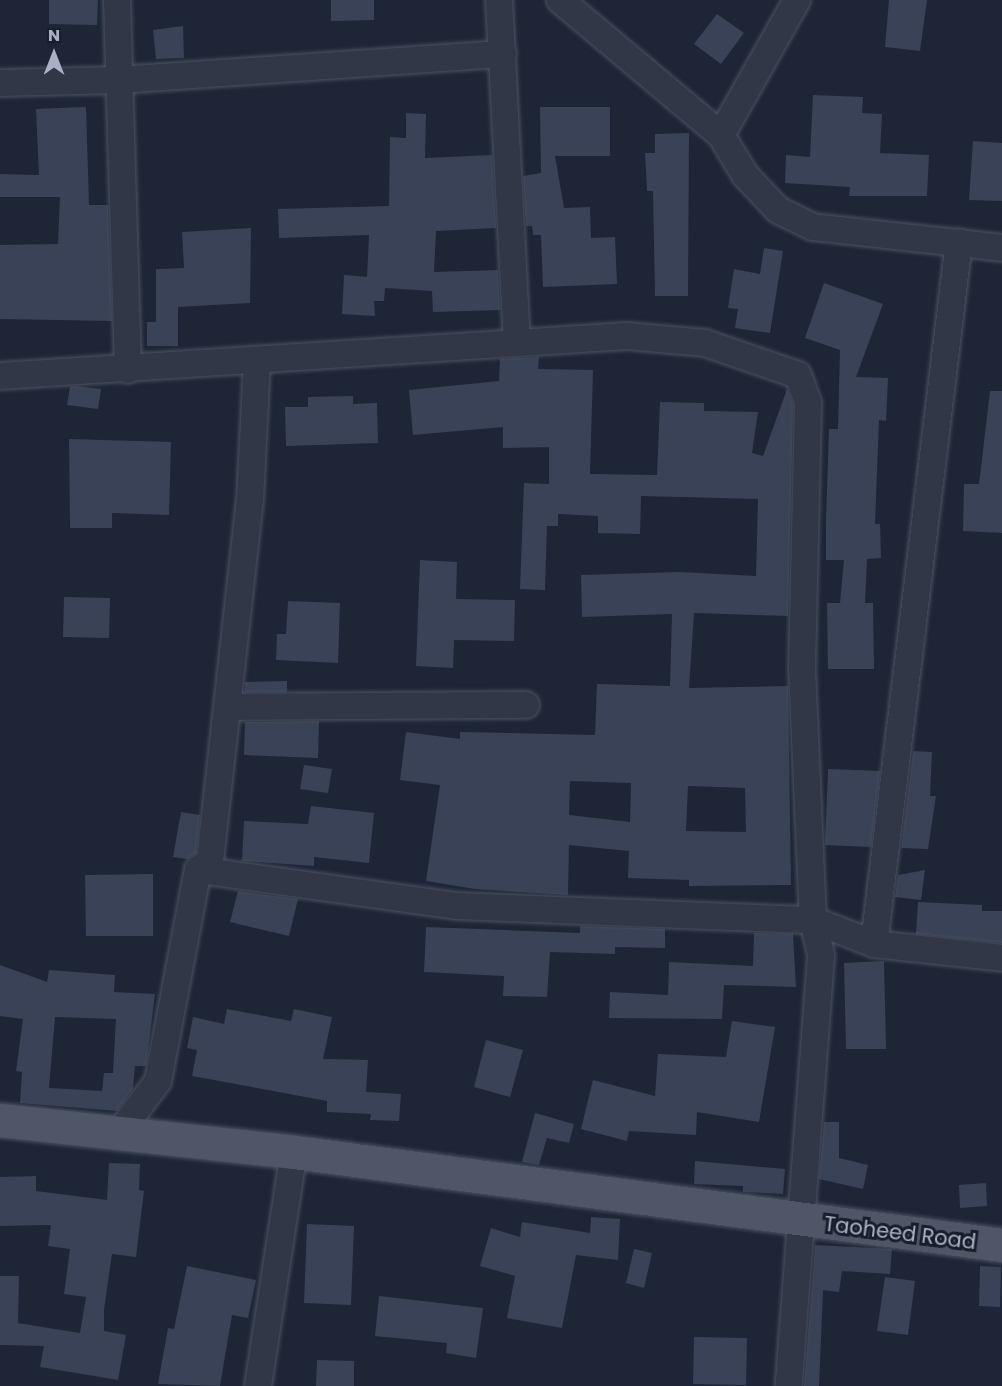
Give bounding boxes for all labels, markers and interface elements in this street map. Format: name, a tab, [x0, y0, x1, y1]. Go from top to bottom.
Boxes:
north arrow	[24, 24, 84, 84]
text: N	[48, 24, 60, 47]
street label: Taoheed Road	[823, 1211, 977, 1255]

